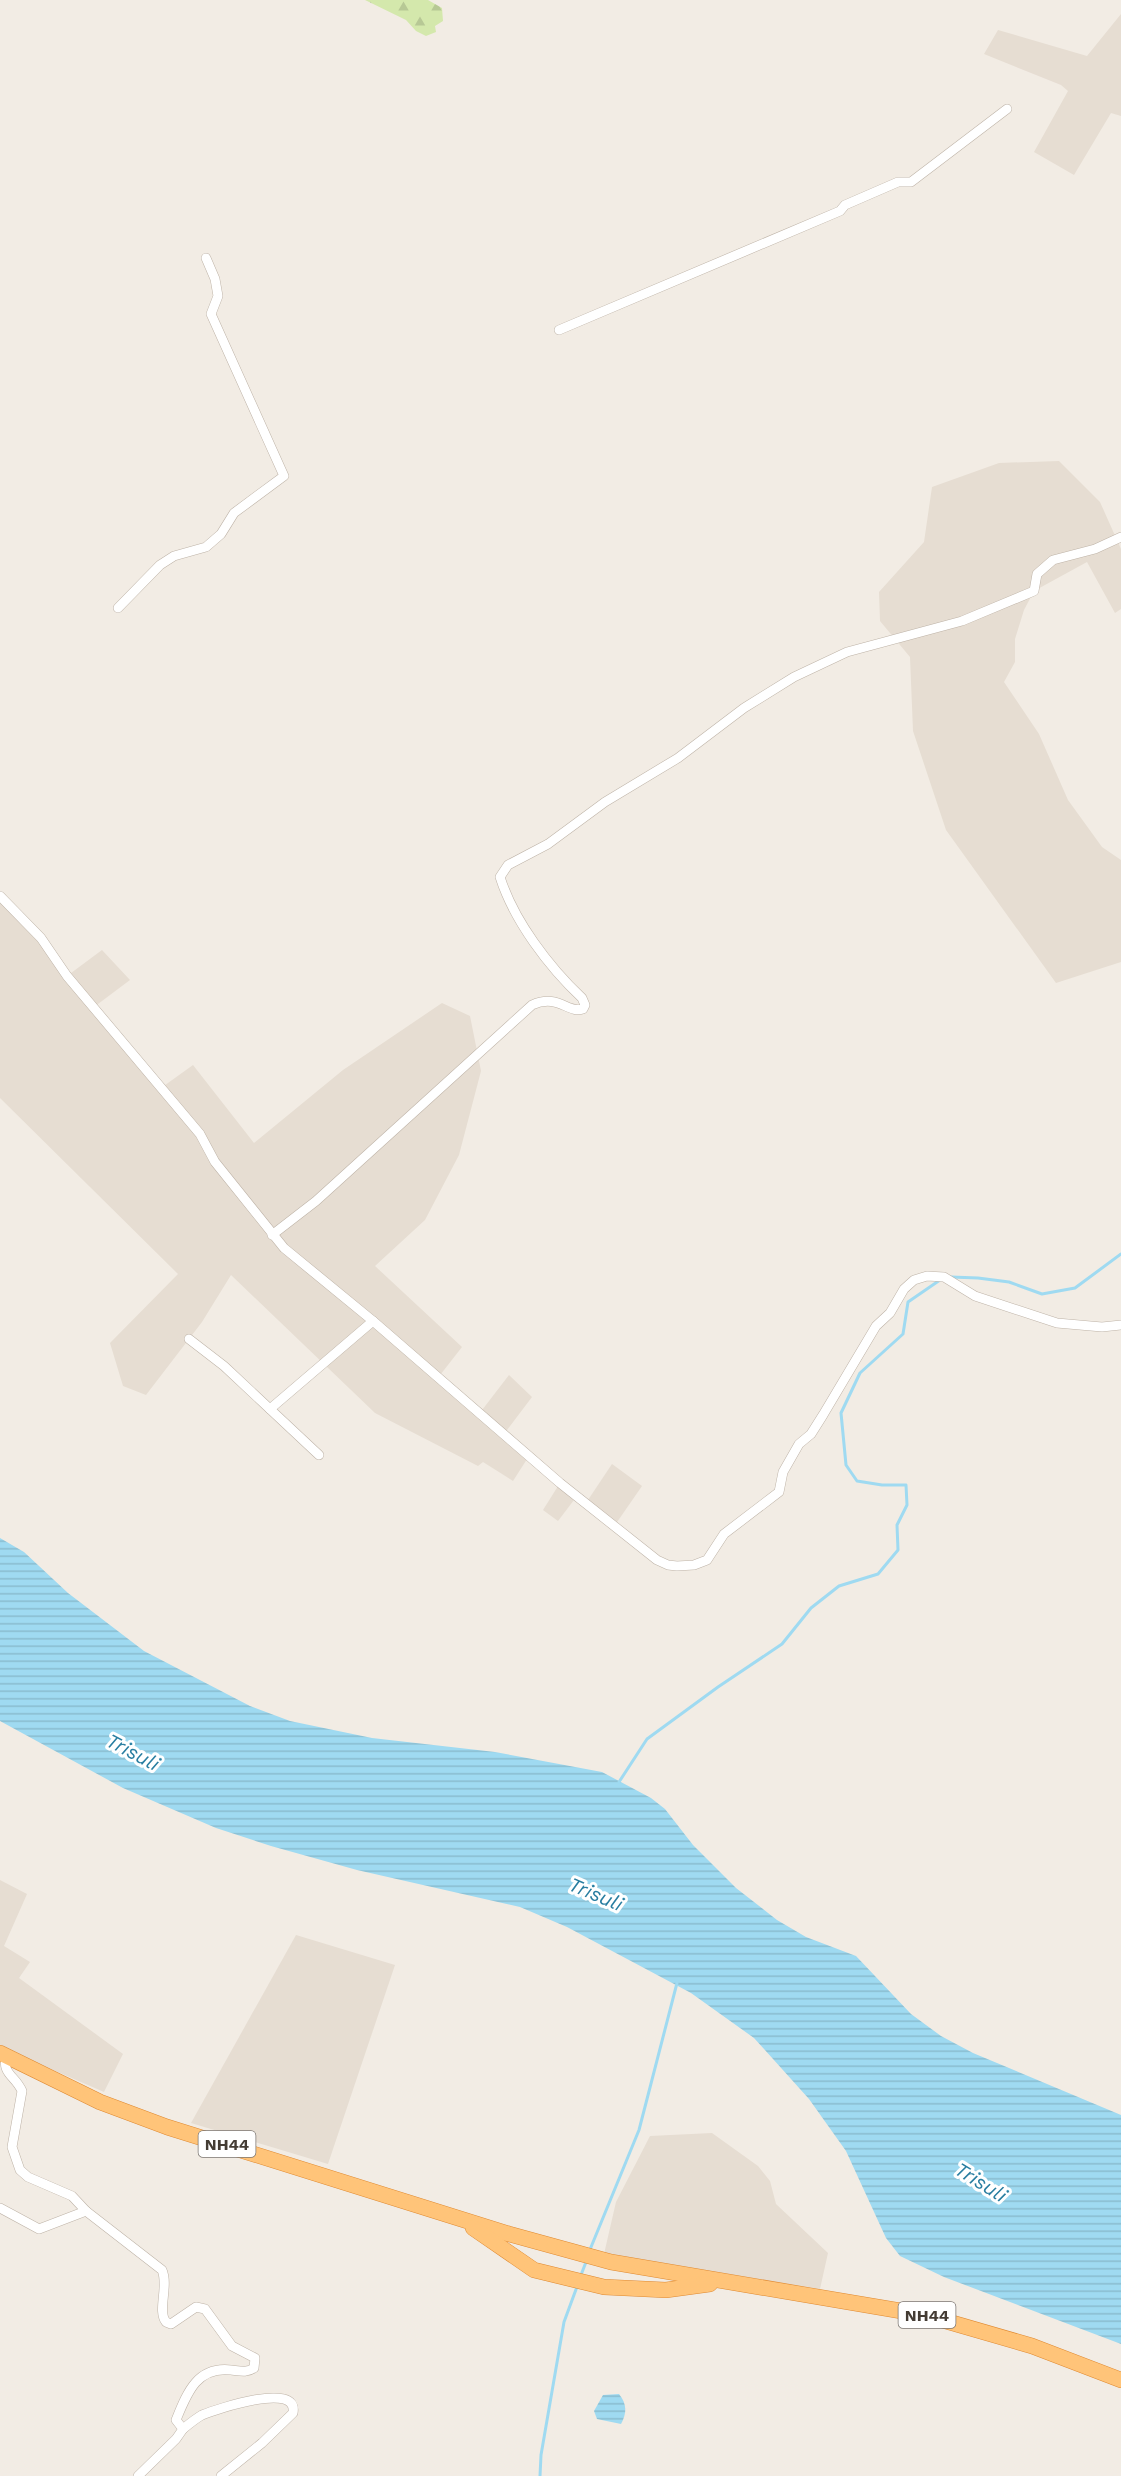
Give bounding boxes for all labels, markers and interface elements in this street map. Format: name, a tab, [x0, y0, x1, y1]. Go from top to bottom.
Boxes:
water label: Trisuli	[102, 1728, 164, 1776]
water label: Trisuli	[565, 1872, 628, 1916]
road number: NH44	[198, 2131, 256, 2157]
water label: Trisuli	[951, 2157, 1012, 2208]
road number: NH44	[898, 2302, 956, 2328]

